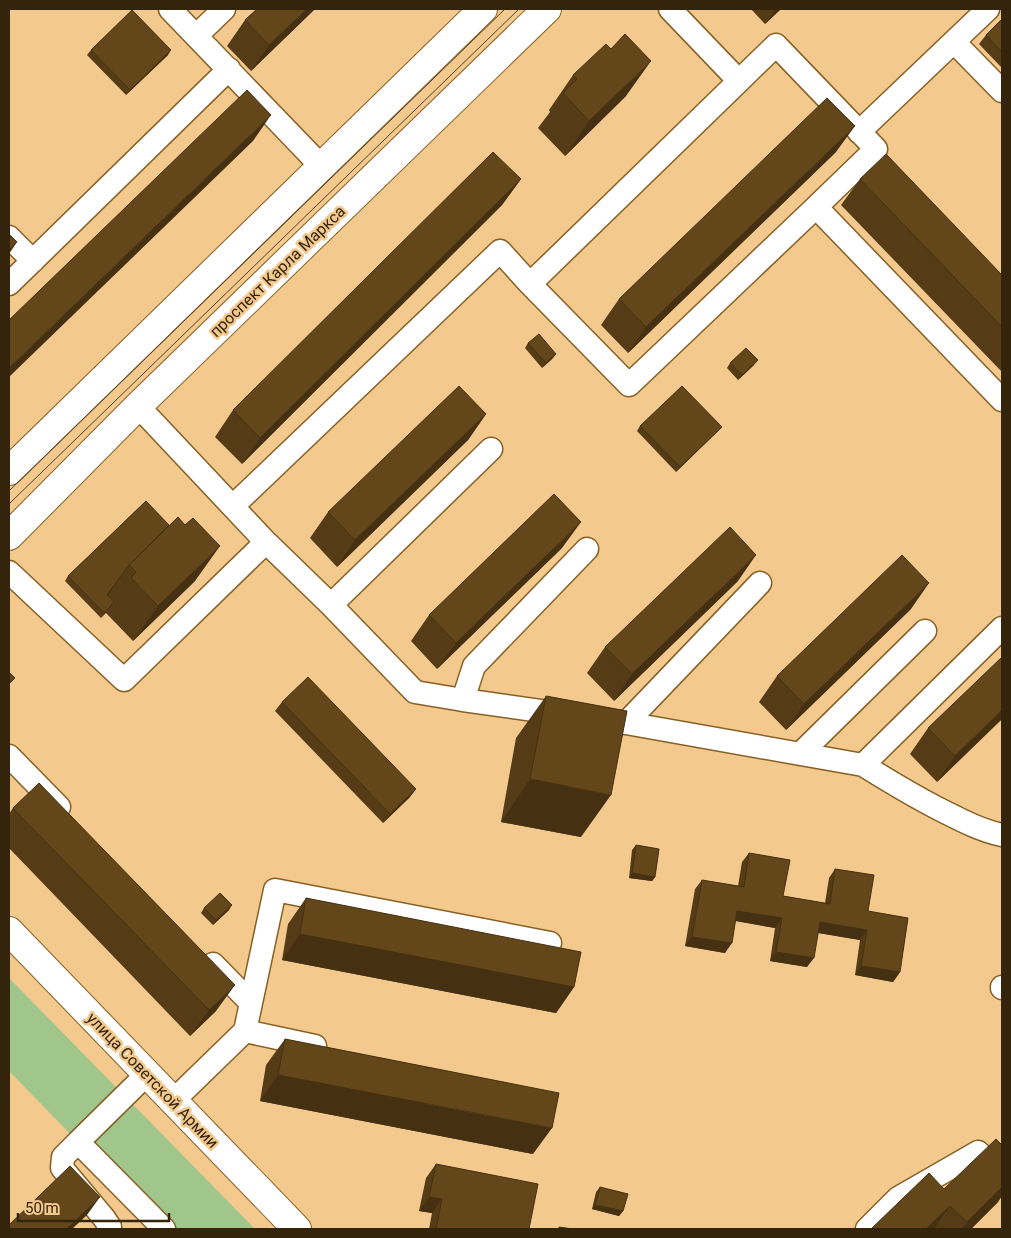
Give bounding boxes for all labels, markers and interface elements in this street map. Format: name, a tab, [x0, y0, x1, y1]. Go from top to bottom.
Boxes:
street label: проспект Карла Маркса	[206, 202, 349, 341]
street label: улица Советской Армии	[83, 1009, 222, 1152]
scale bar	[18, 1190, 169, 1222]
text: 50 m	[25, 1199, 59, 1217]

